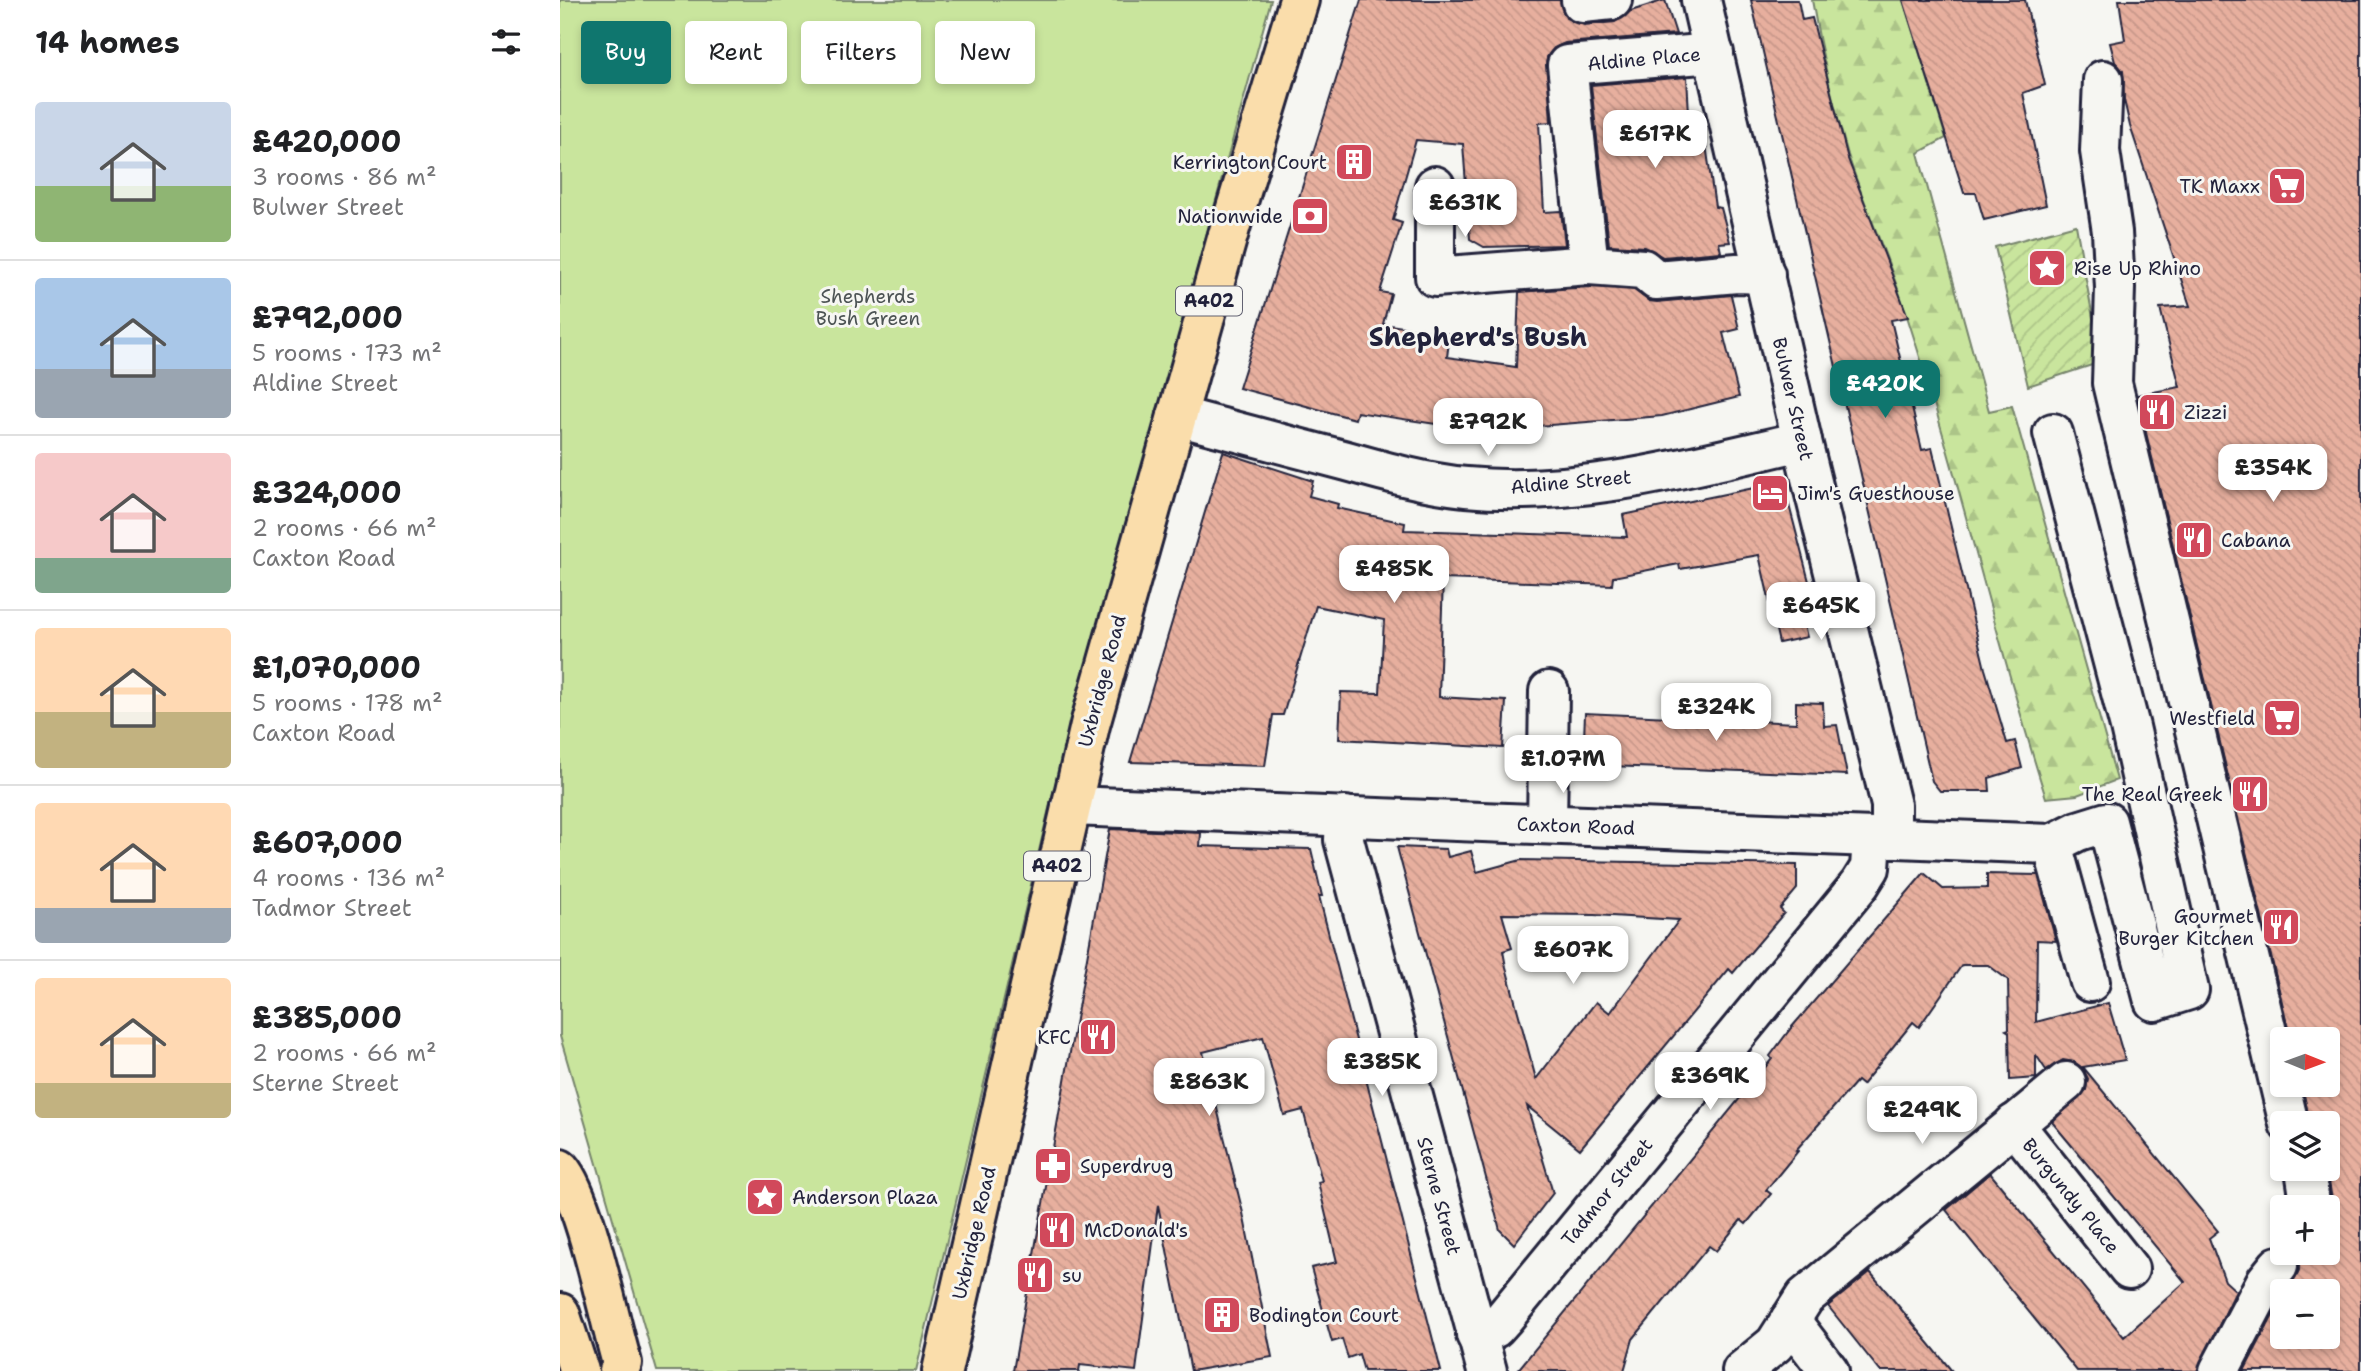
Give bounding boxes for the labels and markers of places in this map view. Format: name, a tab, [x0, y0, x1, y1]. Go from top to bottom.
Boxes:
pin: £617K	[1606, 110, 1704, 170]
building icon: Kerrington Court	[1333, 141, 1375, 183]
place label: Kerrington Court	[1173, 150, 1327, 175]
supermarket icon: TK Maxx	[2266, 165, 2308, 207]
place label: TK Maxx	[2179, 174, 2260, 199]
pin: £631K	[1416, 180, 1514, 239]
bank icon: Nationwide	[1289, 195, 1331, 237]
place label: Nationwide	[1177, 204, 1283, 229]
place icon: Rise Up Rhino	[2026, 247, 2068, 289]
place label: Rise Up Rhino	[2074, 256, 2201, 281]
pin: £420K	[1836, 360, 1934, 420]
restaurant icon: Zizzi	[2136, 391, 2178, 433]
pin: £792K	[1439, 398, 1537, 458]
place label: Zizzi	[2184, 400, 2227, 425]
pin: £354K	[2224, 444, 2322, 504]
hotel icon: Jim's Guesthouse	[1749, 472, 1791, 514]
place label: Jim's Guesthouse	[1797, 481, 1955, 506]
restaurant icon: Cabana	[2173, 519, 2215, 561]
place label: Cabana	[2221, 528, 2291, 553]
pin: £485K	[1345, 546, 1443, 605]
pin: £645K	[1772, 582, 1870, 642]
pin: £324K	[1667, 684, 1765, 743]
supermarket icon: Westfield	[2261, 697, 2303, 739]
place label: Westfield	[2169, 706, 2255, 731]
pin: £1.07M	[1506, 736, 1620, 795]
restaurant icon: The Real Greek	[2229, 773, 2271, 815]
place label: The Real Greek	[2082, 782, 2223, 807]
place label: Gourmet Burger Kitchen	[2119, 904, 2254, 951]
restaurant icon: Gourmet Burger Kitchen	[2260, 906, 2302, 948]
pin: £607K	[1524, 926, 1622, 986]
restaurant icon: KFC	[1077, 1016, 1119, 1058]
place label: KFC	[1037, 1025, 1071, 1050]
pin: £385K	[1333, 1038, 1431, 1098]
pin: £369K	[1661, 1052, 1759, 1112]
pin: £863K	[1160, 1058, 1258, 1118]
pin: £249K	[1873, 1086, 1971, 1146]
pharmacy icon: Superdrug	[1032, 1145, 1074, 1187]
place label: Superdrug	[1080, 1154, 1173, 1179]
place icon: Anderson Plaza	[744, 1176, 786, 1218]
place label: Anderson Plaza	[792, 1185, 938, 1210]
restaurant icon: McDonald's	[1036, 1209, 1078, 1251]
place label: McDonald's	[1084, 1218, 1188, 1243]
restaurant icon: su	[1014, 1254, 1056, 1296]
place label: su	[1062, 1263, 1082, 1288]
building icon: Bodington Court	[1201, 1294, 1243, 1336]
place label: Bodington Court	[1249, 1303, 1399, 1328]

